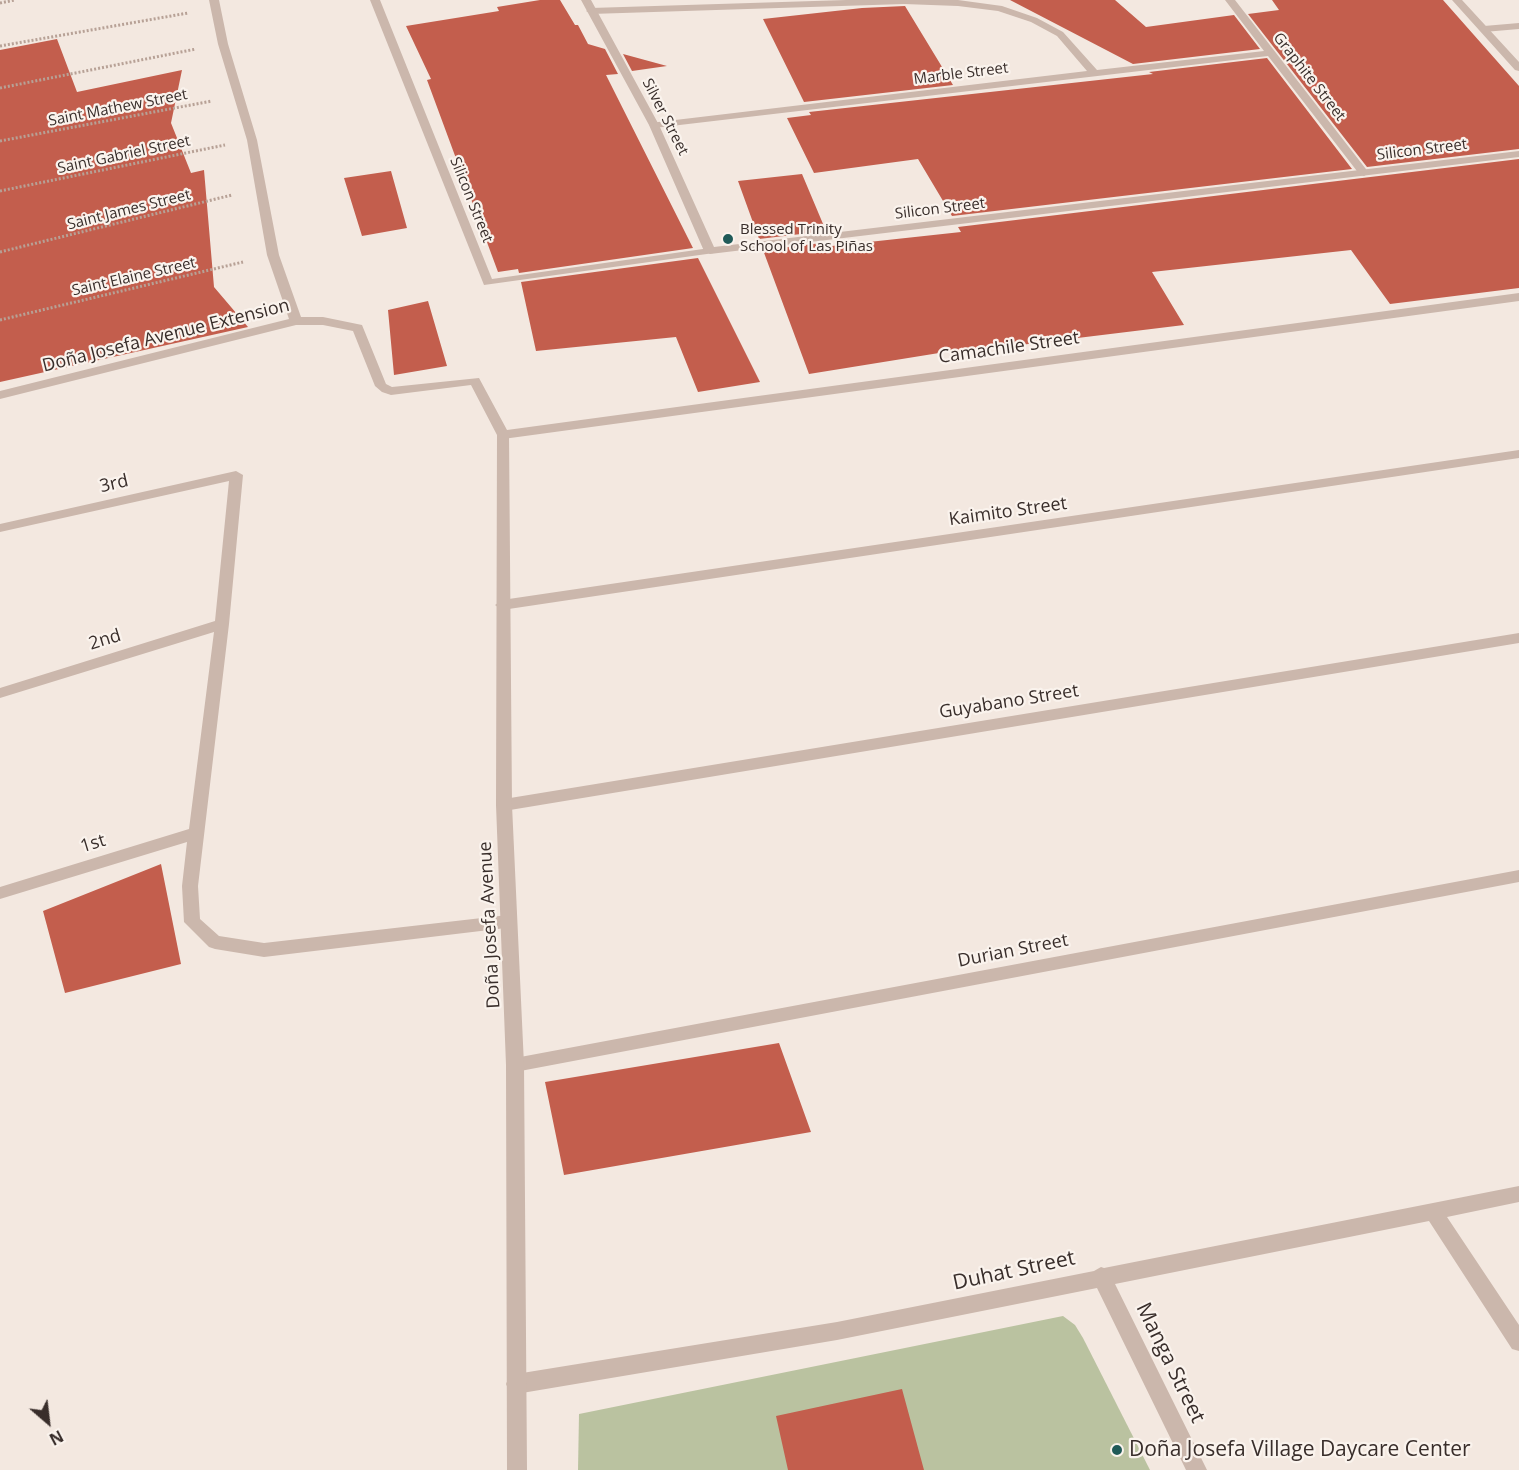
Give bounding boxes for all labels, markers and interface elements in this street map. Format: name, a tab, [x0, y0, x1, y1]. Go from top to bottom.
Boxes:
street label: Graphite Street	[1269, 29, 1349, 125]
street label: Marble Street	[913, 59, 1009, 89]
street label: Silver Street	[638, 76, 692, 158]
street label: Saint Mathew Street	[47, 86, 189, 130]
street label: Saint Gabriel Street	[56, 132, 192, 178]
street label: Silicon Street	[1376, 136, 1468, 164]
street label: Silicon Street	[446, 155, 496, 245]
street label: Saint James Street	[65, 186, 193, 234]
street label: Silicon Street	[894, 195, 986, 223]
place label: Blessed Trinity School of Las Piñas	[740, 221, 873, 256]
marker: Blessed Trinity School of Las Piñas	[721, 232, 735, 246]
street label: Saint Elaine Street	[70, 254, 198, 300]
street label: Doña Josefa Avenue Extension	[40, 295, 292, 377]
street label: Camachile Street	[937, 327, 1081, 369]
street label: 3rd	[98, 470, 130, 498]
street label: Kaimito Street	[948, 493, 1068, 531]
street label: 2nd	[86, 625, 124, 655]
street label: Guyabano Street	[938, 680, 1080, 724]
street label: 1st	[78, 830, 108, 858]
street label: Doña Josefa Avenue	[475, 841, 505, 1009]
street label: Durian Street	[956, 930, 1070, 972]
street label: Duhat Street	[951, 1246, 1077, 1296]
street label: Manga Street	[1130, 1299, 1210, 1427]
north arrow	[18, 1392, 78, 1452]
text: N	[46, 1425, 67, 1451]
place label: Doña Josefa Village Daycare Center	[1129, 1437, 1471, 1463]
marker: Doña Josefa Village Daycare Center	[1110, 1443, 1124, 1457]

